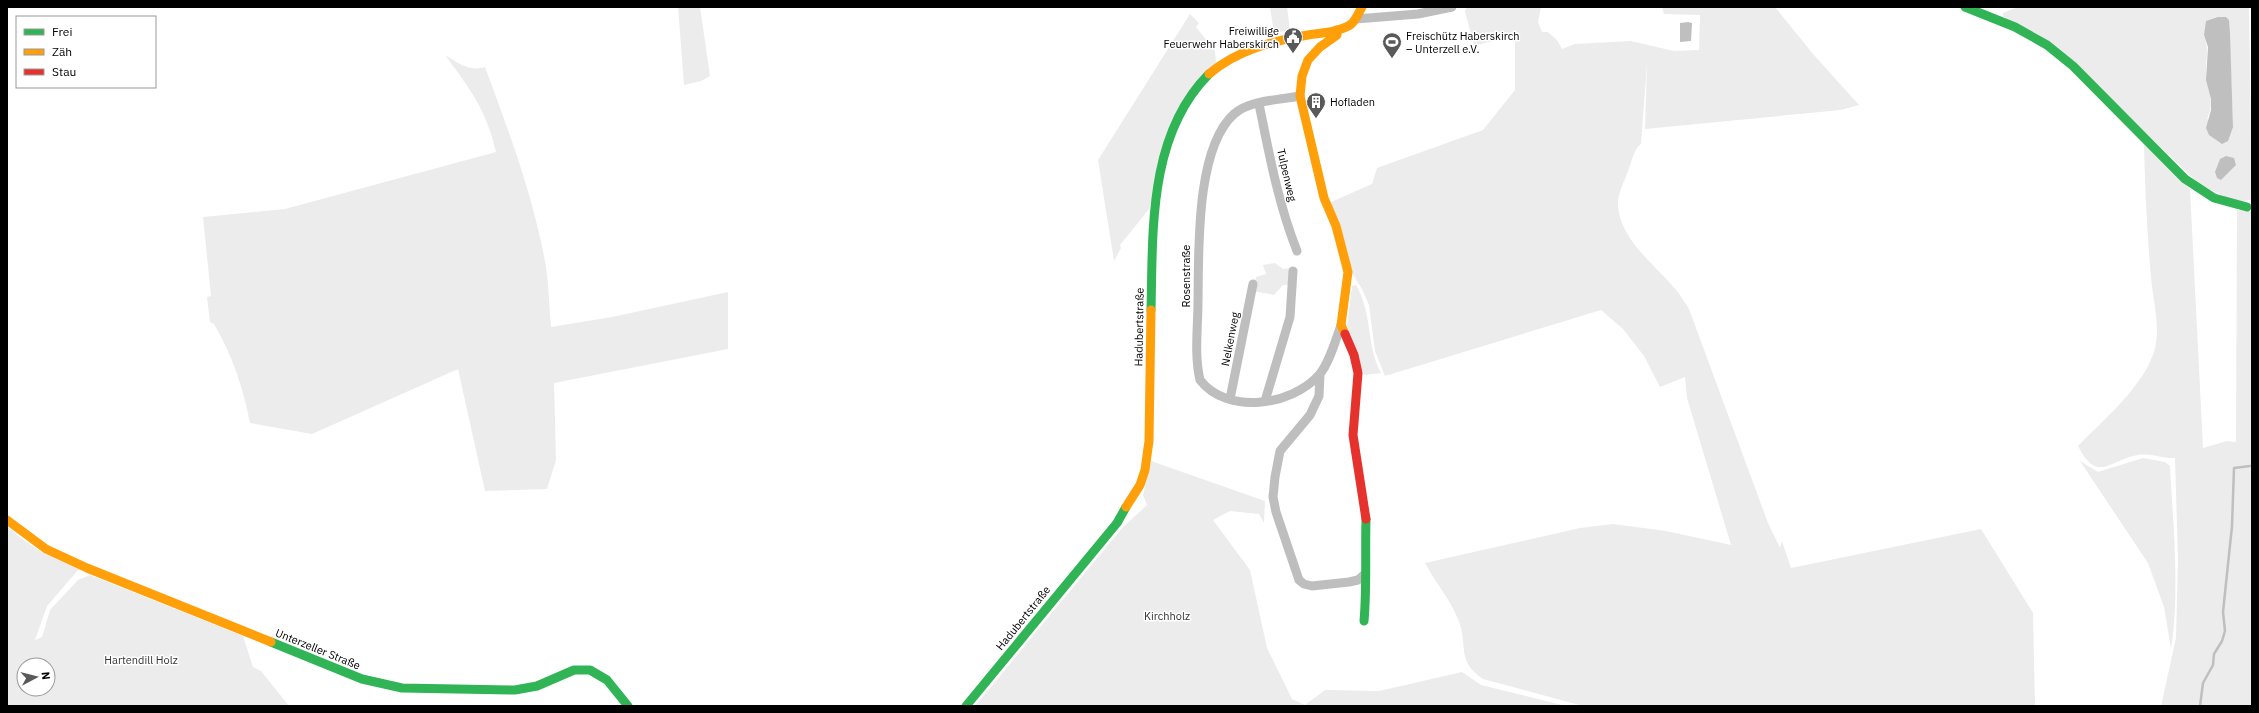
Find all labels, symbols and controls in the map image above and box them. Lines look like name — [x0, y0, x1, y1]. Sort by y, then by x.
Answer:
legend — [16, 16, 156, 88]
text: Frei — [52, 24, 72, 39]
place label: Freiwillige Feuerwehr Haberskirch — [1164, 24, 1279, 51]
public building icon: Freiwillige Feuerwehr Haberskirch — [1282, 26, 1304, 54]
place label: Freischütz Haberskirch – Unterzell e.V. — [1406, 29, 1519, 56]
sports icon: Freischütz Haberskirch – Unterzell e.V. — [1381, 31, 1403, 59]
text: Zäh — [52, 44, 72, 59]
text: Stau — [52, 64, 76, 79]
building icon: Hofladen — [1305, 91, 1327, 119]
place label: Hofladen — [1330, 95, 1375, 109]
street label: Tulpenweg — [1274, 147, 1300, 203]
street label: Rosenstraße — [1179, 245, 1193, 307]
street label: Hadubertstraße — [1131, 288, 1147, 366]
street label: Nelkenweg — [1218, 311, 1242, 367]
street label: Hadubertstraße — [993, 583, 1053, 653]
park label: Kirchholz — [1144, 609, 1190, 623]
street label: Unterzeller Straße — [273, 626, 363, 672]
park label: Hartendill Holz — [104, 653, 178, 667]
north arrow — [16, 657, 56, 697]
text: N — [38, 671, 53, 681]

